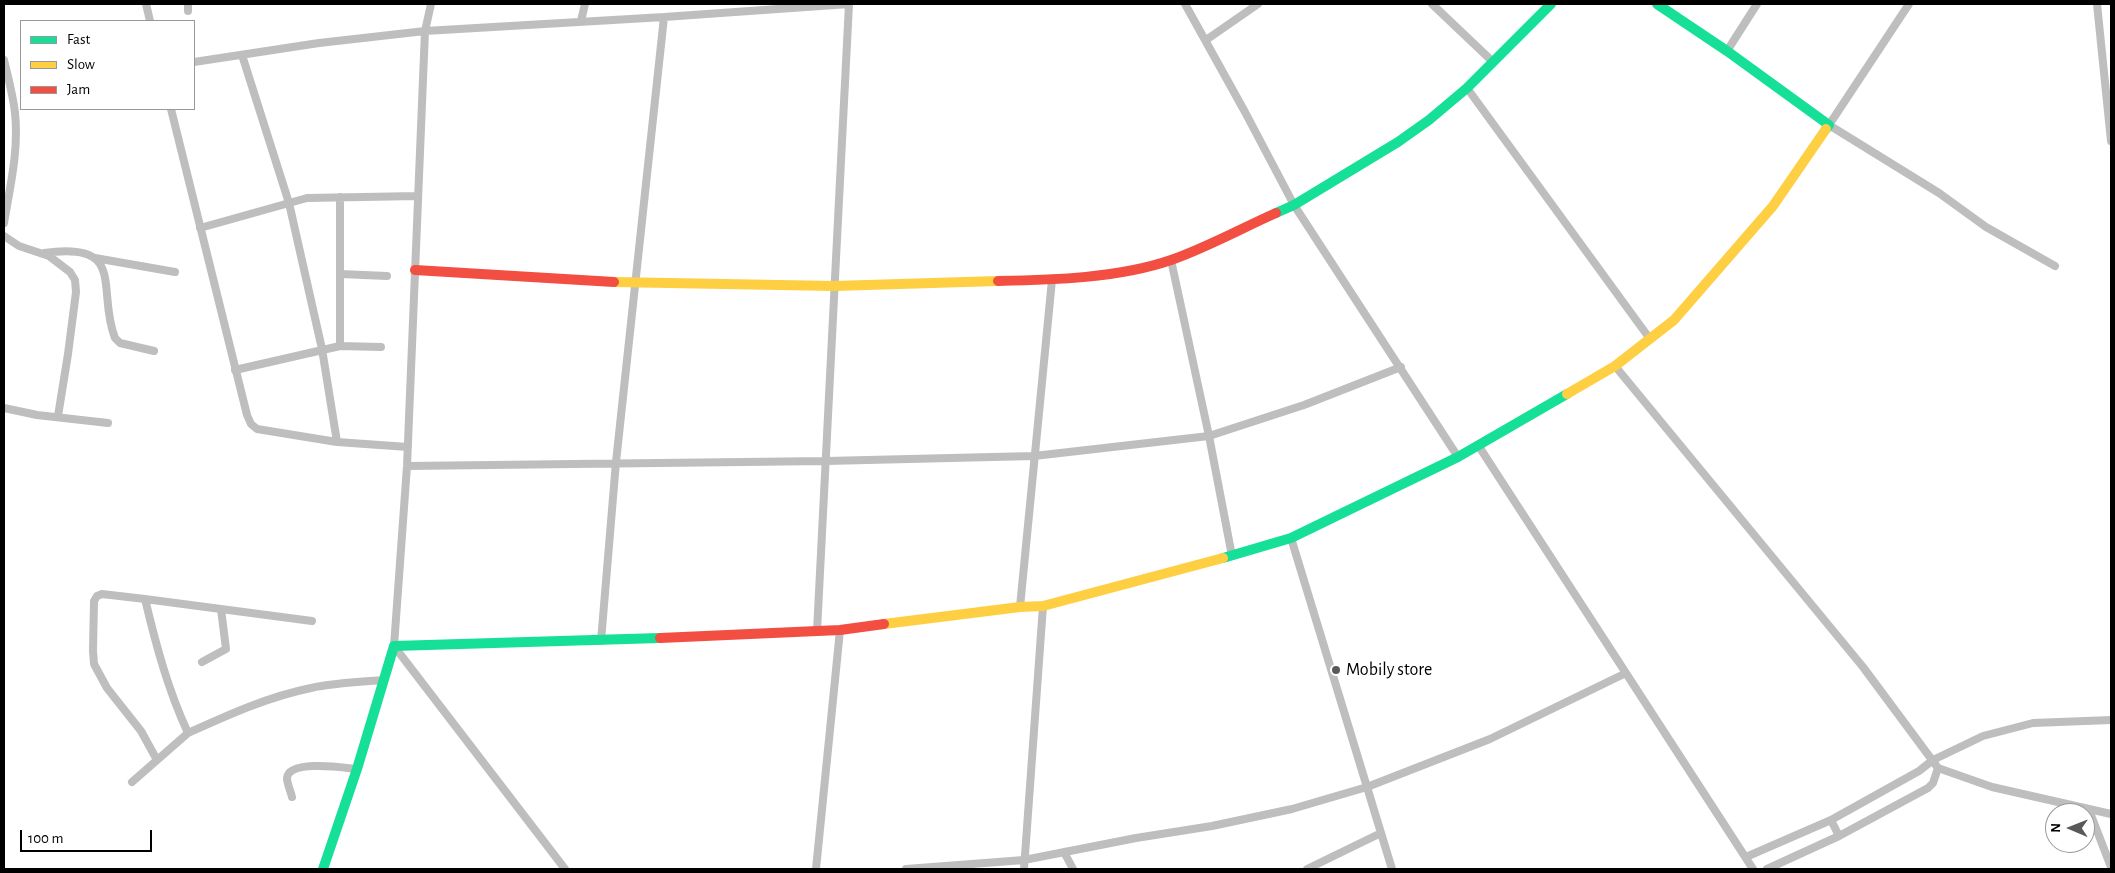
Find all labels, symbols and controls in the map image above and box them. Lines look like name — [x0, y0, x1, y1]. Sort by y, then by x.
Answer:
legend — [20, 20, 195, 110]
text: Fast — [67, 32, 90, 47]
text: Slow — [67, 57, 95, 72]
text: Jam — [67, 82, 90, 97]
place label: Mobily store — [1346, 659, 1432, 681]
marker: Mobily store — [1330, 664, 1342, 676]
north arrow — [2045, 803, 2095, 853]
scale bar — [22, 820, 155, 852]
text: N — [2049, 823, 2063, 833]
text: 100 m — [28, 831, 63, 846]

